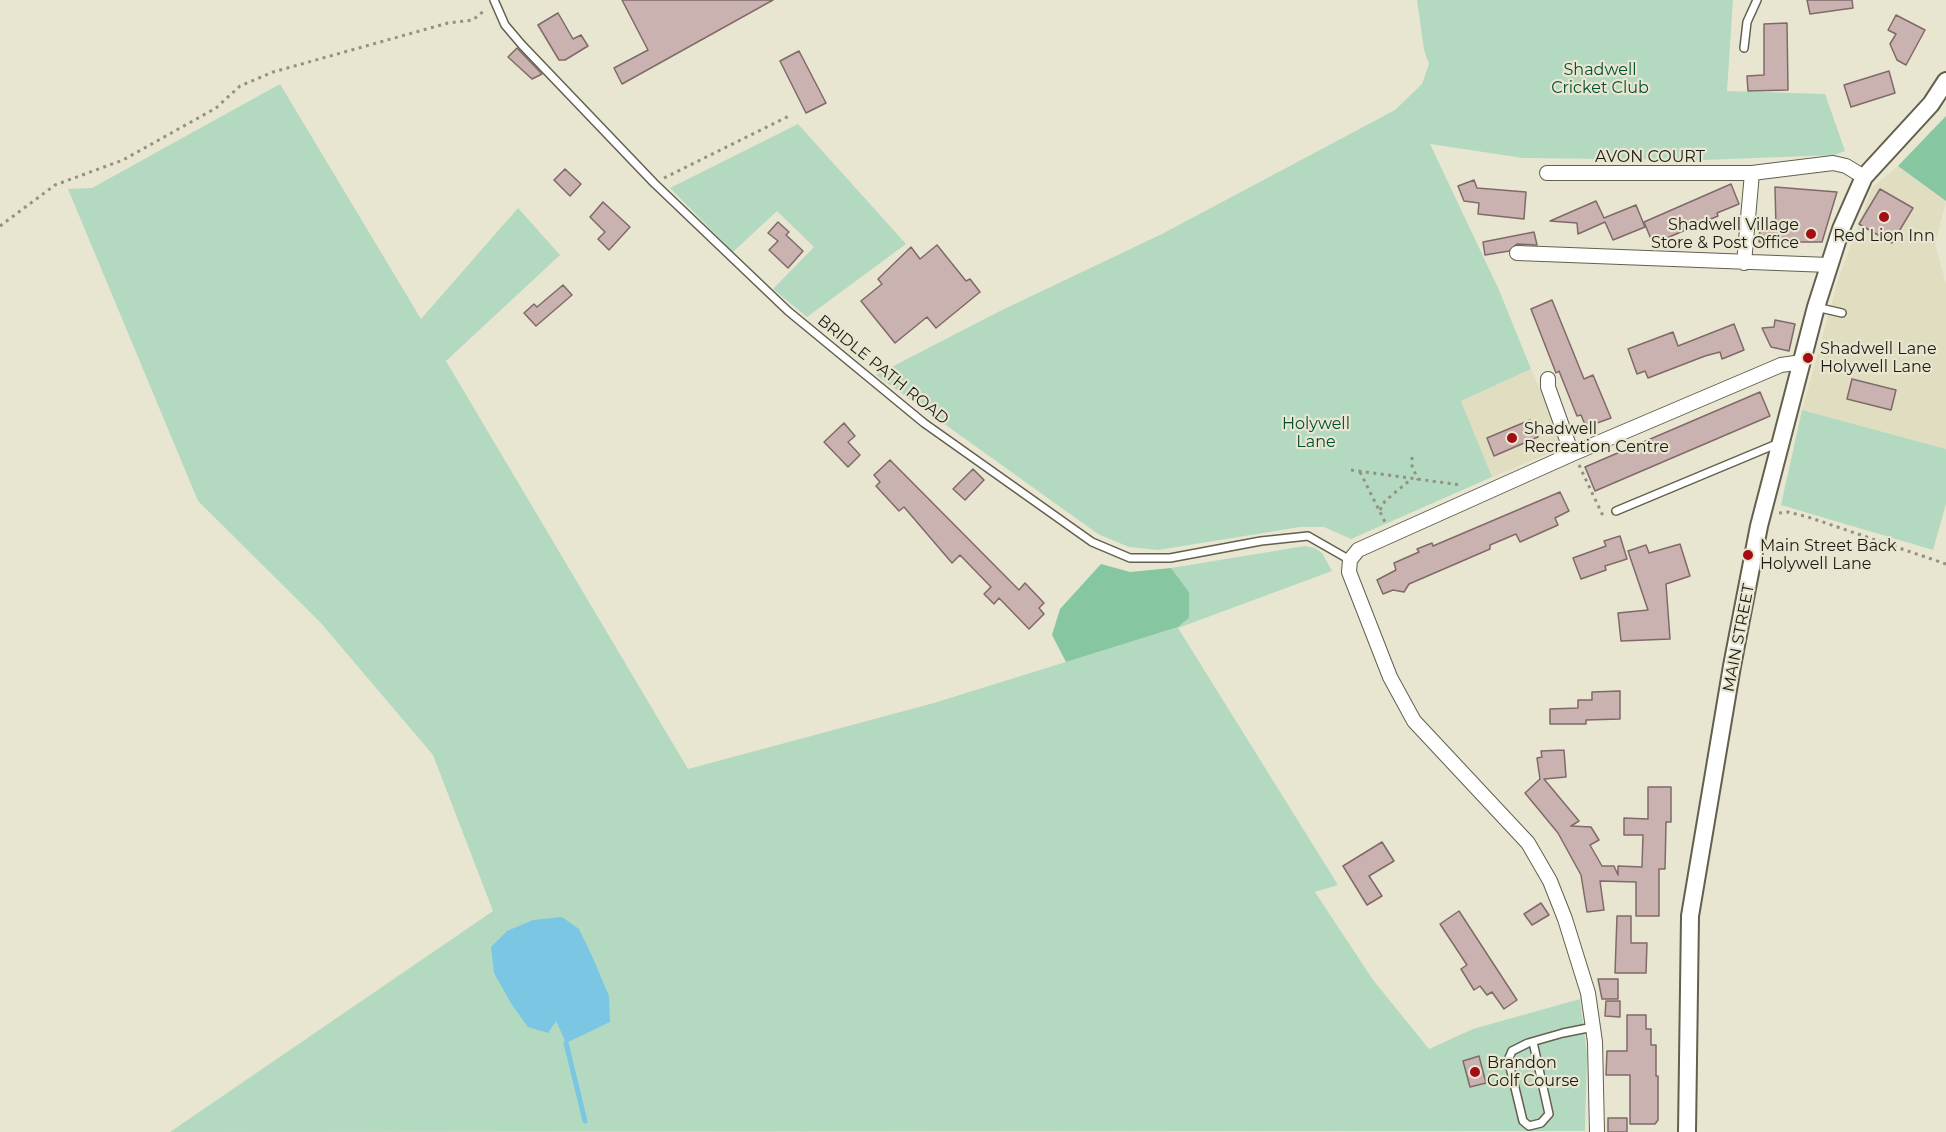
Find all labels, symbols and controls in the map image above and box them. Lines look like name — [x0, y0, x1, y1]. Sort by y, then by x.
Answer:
park label: Shadwell Cricket Club — [1551, 60, 1649, 98]
street label: AVON COURT — [1595, 147, 1705, 167]
marker: Red Lion Inn — [1877, 210, 1891, 224]
place label: Shadwell Village Store & Post Office — [1651, 215, 1799, 253]
place label: Red Lion Inn — [1833, 226, 1935, 246]
marker: Shadwell Village Store & Post Office — [1804, 227, 1818, 241]
street label: BRIDLE PATH ROAD — [813, 311, 953, 429]
place label: Shadwell Lane Holywell Lane — [1820, 339, 1937, 377]
marker: Shadwell Lane Holywell Lane — [1801, 351, 1815, 365]
park label: Holywell Lane — [1282, 414, 1350, 452]
place label: Shadwell Recreation Centre — [1524, 419, 1669, 457]
marker: Shadwell Recreation Centre — [1505, 431, 1519, 445]
place label: Main Street Back Holywell Lane — [1760, 536, 1897, 574]
marker: Main Street Back Holywell Lane — [1741, 548, 1755, 562]
street label: MAIN STREET — [1719, 582, 1759, 694]
place label: Brandon Golf Course — [1487, 1053, 1579, 1091]
marker: Brandon Golf Course — [1468, 1065, 1482, 1079]

